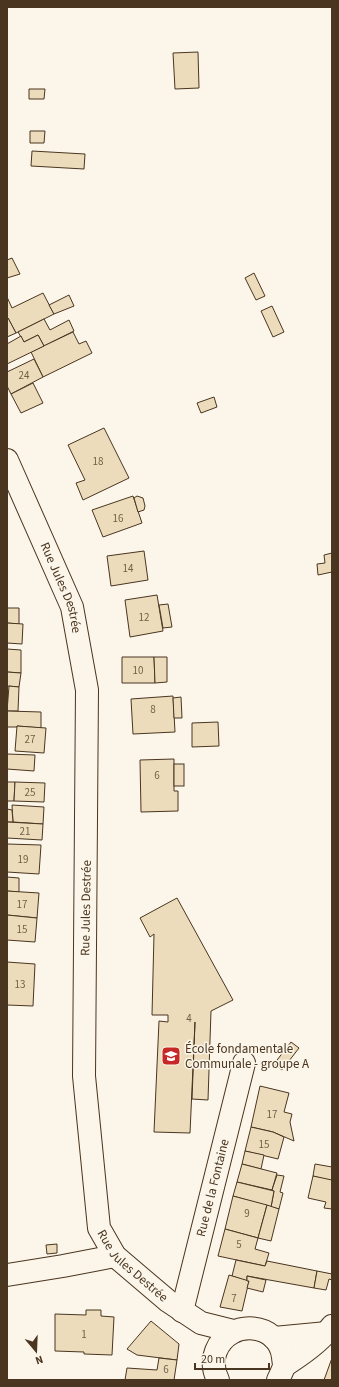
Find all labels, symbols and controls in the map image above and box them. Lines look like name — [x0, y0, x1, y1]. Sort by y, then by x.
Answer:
house number: 24 — [19, 368, 30, 383]
house number: 18 — [93, 454, 104, 469]
house number: 16 — [113, 511, 124, 526]
street label: Rue Jules Destrée — [36, 540, 86, 634]
house number: 14 — [123, 561, 134, 576]
house number: 12 — [139, 610, 149, 625]
house number: 10 — [133, 663, 143, 678]
house number: 8 — [150, 702, 156, 717]
house number: 27 — [25, 732, 35, 747]
house number: 6 — [154, 768, 160, 783]
house number: 25 — [25, 785, 35, 800]
house number: 21 — [20, 824, 30, 839]
house number: 19 — [18, 852, 28, 867]
street label: Rue Jules Destrée — [76, 860, 96, 956]
house number: 17 — [17, 897, 27, 912]
house number: 15 — [17, 922, 27, 937]
house number: 13 — [15, 977, 25, 992]
house number: 4 — [186, 1011, 192, 1026]
place label: École fondamentale Communale - groupe A — [185, 1040, 310, 1073]
school or university icon: École fondamentale Communale - groupe A — [160, 1045, 182, 1067]
house number: 17 — [267, 1107, 277, 1122]
street label: Rue de la Fontaine — [192, 1137, 234, 1239]
house number: 15 — [259, 1137, 269, 1152]
house number: 9 — [244, 1206, 250, 1221]
street label: Rue Jules Destrée — [93, 1226, 172, 1306]
house number: 5 — [236, 1237, 242, 1252]
house number: 7 — [231, 1291, 237, 1306]
house number: 1 — [81, 1327, 87, 1342]
north arrow — [16, 1331, 56, 1371]
scale bar — [195, 1345, 269, 1371]
text: 20 m — [201, 1351, 225, 1368]
text: N — [33, 1352, 45, 1368]
house number: 6 — [163, 1362, 169, 1377]

